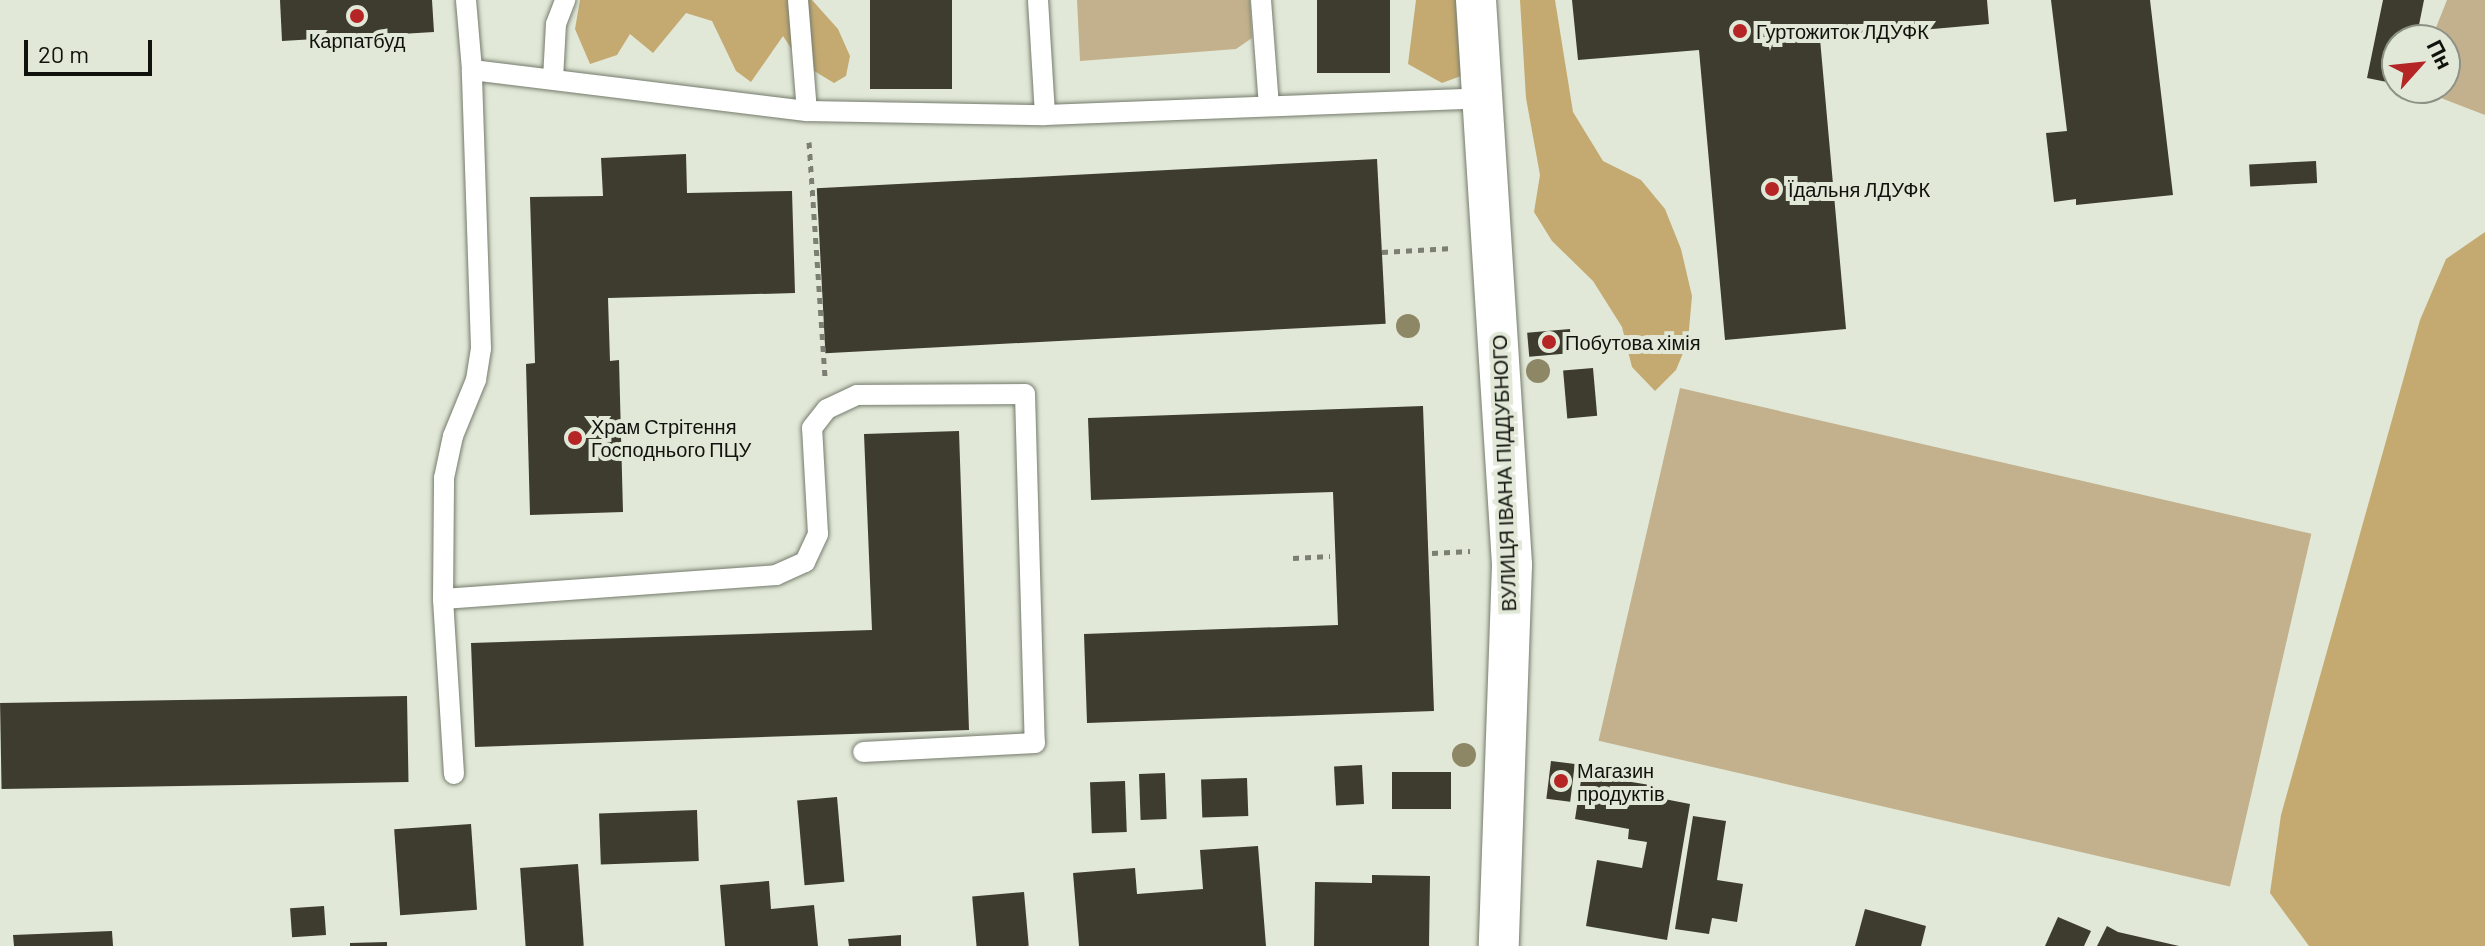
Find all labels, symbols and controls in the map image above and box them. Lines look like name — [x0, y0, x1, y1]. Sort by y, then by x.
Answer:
marker: Карпатбуд — [348, 7, 366, 25]
place label: Гуртожиток ЛДУФК — [1756, 19, 1929, 43]
marker: Гуртожиток ЛДУФК — [1731, 22, 1749, 40]
scale bar — [28, 24, 156, 74]
north arrow — [2381, 24, 2461, 104]
place label: Карпатбуд — [309, 28, 405, 52]
text: Пн — [2422, 35, 2459, 73]
text: 20 m — [38, 39, 89, 68]
place label: Їдальня ЛДУФК — [1788, 177, 1930, 201]
marker: Їдальня ЛДУФК — [1763, 180, 1781, 198]
place label: Побутова хімія — [1565, 330, 1701, 354]
marker: Побутова хімія — [1540, 333, 1558, 351]
street label: ВУЛИЦЯ ІВАНА ПІДДУБНОГО — [1487, 334, 1521, 612]
place label: Храм Стрітення Господнього ПЦУ — [591, 414, 751, 461]
marker: Храм Стрітення Господнього ПЦУ — [566, 429, 584, 447]
place label: Магазин продуктів — [1577, 758, 1665, 805]
marker: Магазин продуктів — [1552, 772, 1570, 790]

